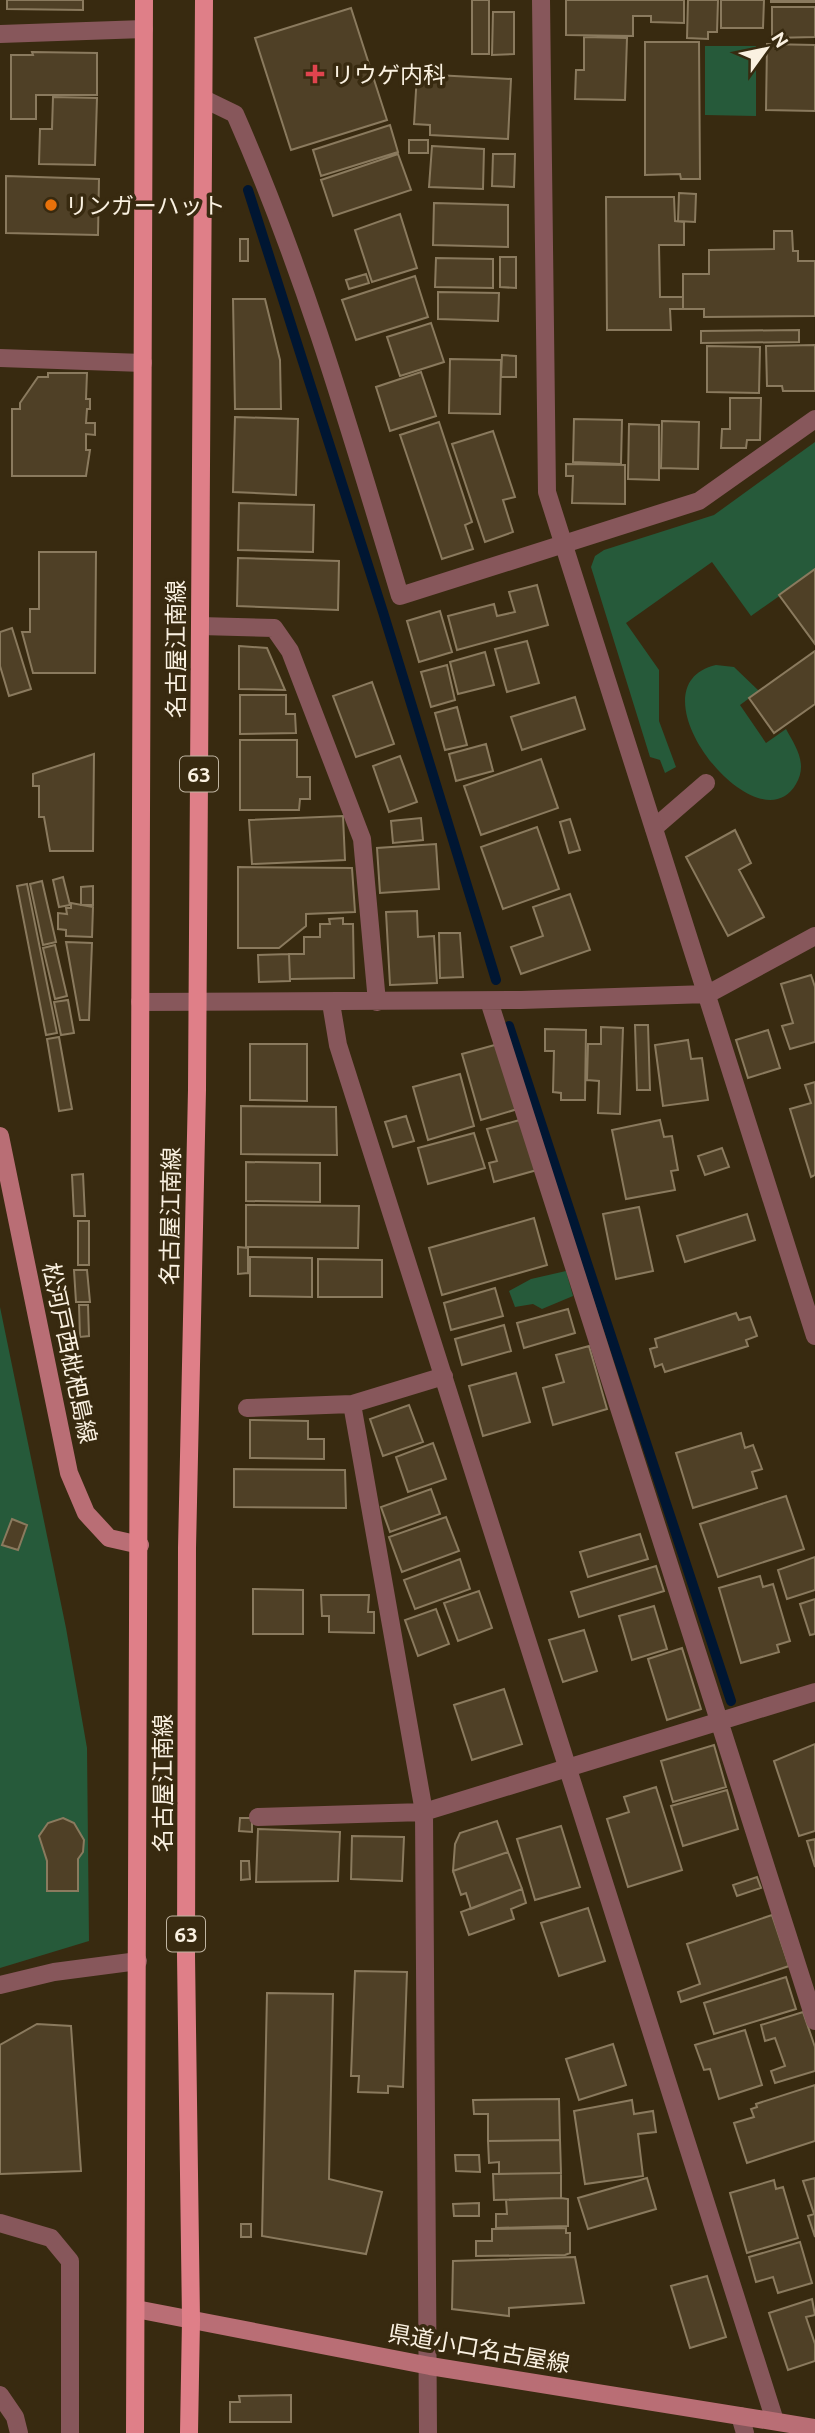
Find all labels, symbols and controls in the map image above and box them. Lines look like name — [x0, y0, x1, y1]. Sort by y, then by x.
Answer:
north arrow — [731, 14, 801, 84]
text: N — [767, 28, 793, 52]
place label: リウゲ内科 — [331, 62, 446, 87]
marker: リウゲ内科 — [305, 64, 325, 84]
place label: リンガーハット — [65, 193, 226, 218]
marker: リンガーハット — [43, 197, 59, 213]
street label: 名古屋江南線 — [163, 580, 188, 718]
road number: 63 — [180, 756, 218, 792]
street label: 名古屋江南線 — [156, 1147, 184, 1285]
street label: 松河戸西枇杷島線 — [39, 1260, 101, 1446]
street label: 名古屋江南線 — [150, 1714, 175, 1852]
road number: 63 — [167, 1916, 205, 1952]
street label: 県道小口名古屋線 — [386, 2320, 572, 2376]

